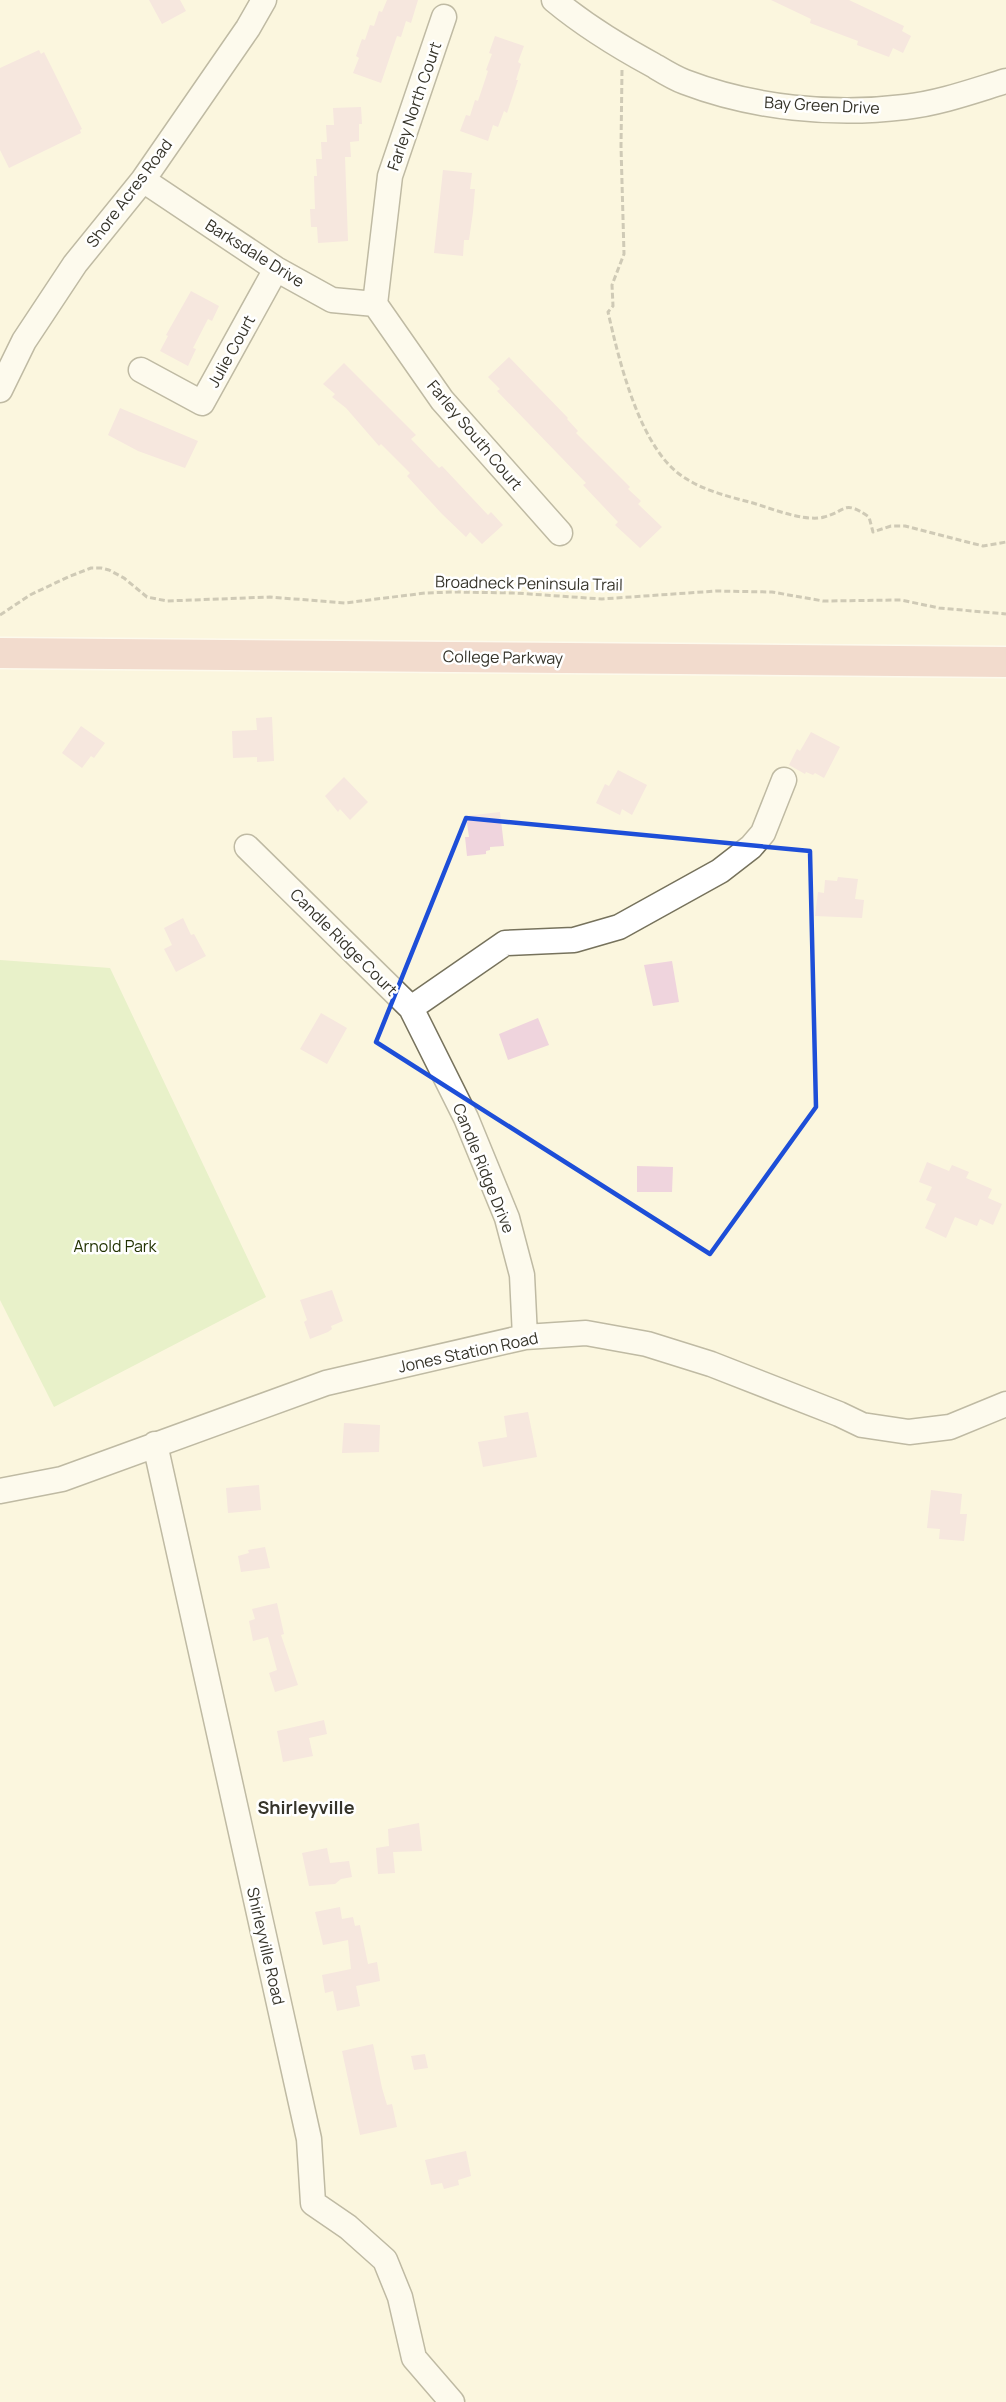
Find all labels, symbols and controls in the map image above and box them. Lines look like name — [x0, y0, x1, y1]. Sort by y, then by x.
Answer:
street label: Farley North Court — [382, 39, 446, 173]
street label: Bay Green Drive — [764, 91, 880, 119]
street label: Shore Acres Road — [81, 134, 177, 252]
street label: Barksdale Drive — [201, 214, 309, 292]
street label: Julie Court — [202, 311, 260, 391]
street label: Farley South Court — [422, 375, 528, 495]
street label: Broadneck Peninsula Trail — [435, 570, 623, 596]
street label: College Parkway — [443, 645, 564, 669]
street label: Candle Ridge Court — [285, 883, 403, 1001]
street label: Candle Ridge Drive — [448, 1100, 520, 1236]
park label: Arnold Park — [73, 1235, 158, 1257]
street label: Jones Station Road — [396, 1326, 540, 1378]
district label: Shirleyville — [257, 1795, 355, 1819]
street label: Shirleyville Road — [242, 1885, 290, 2007]

